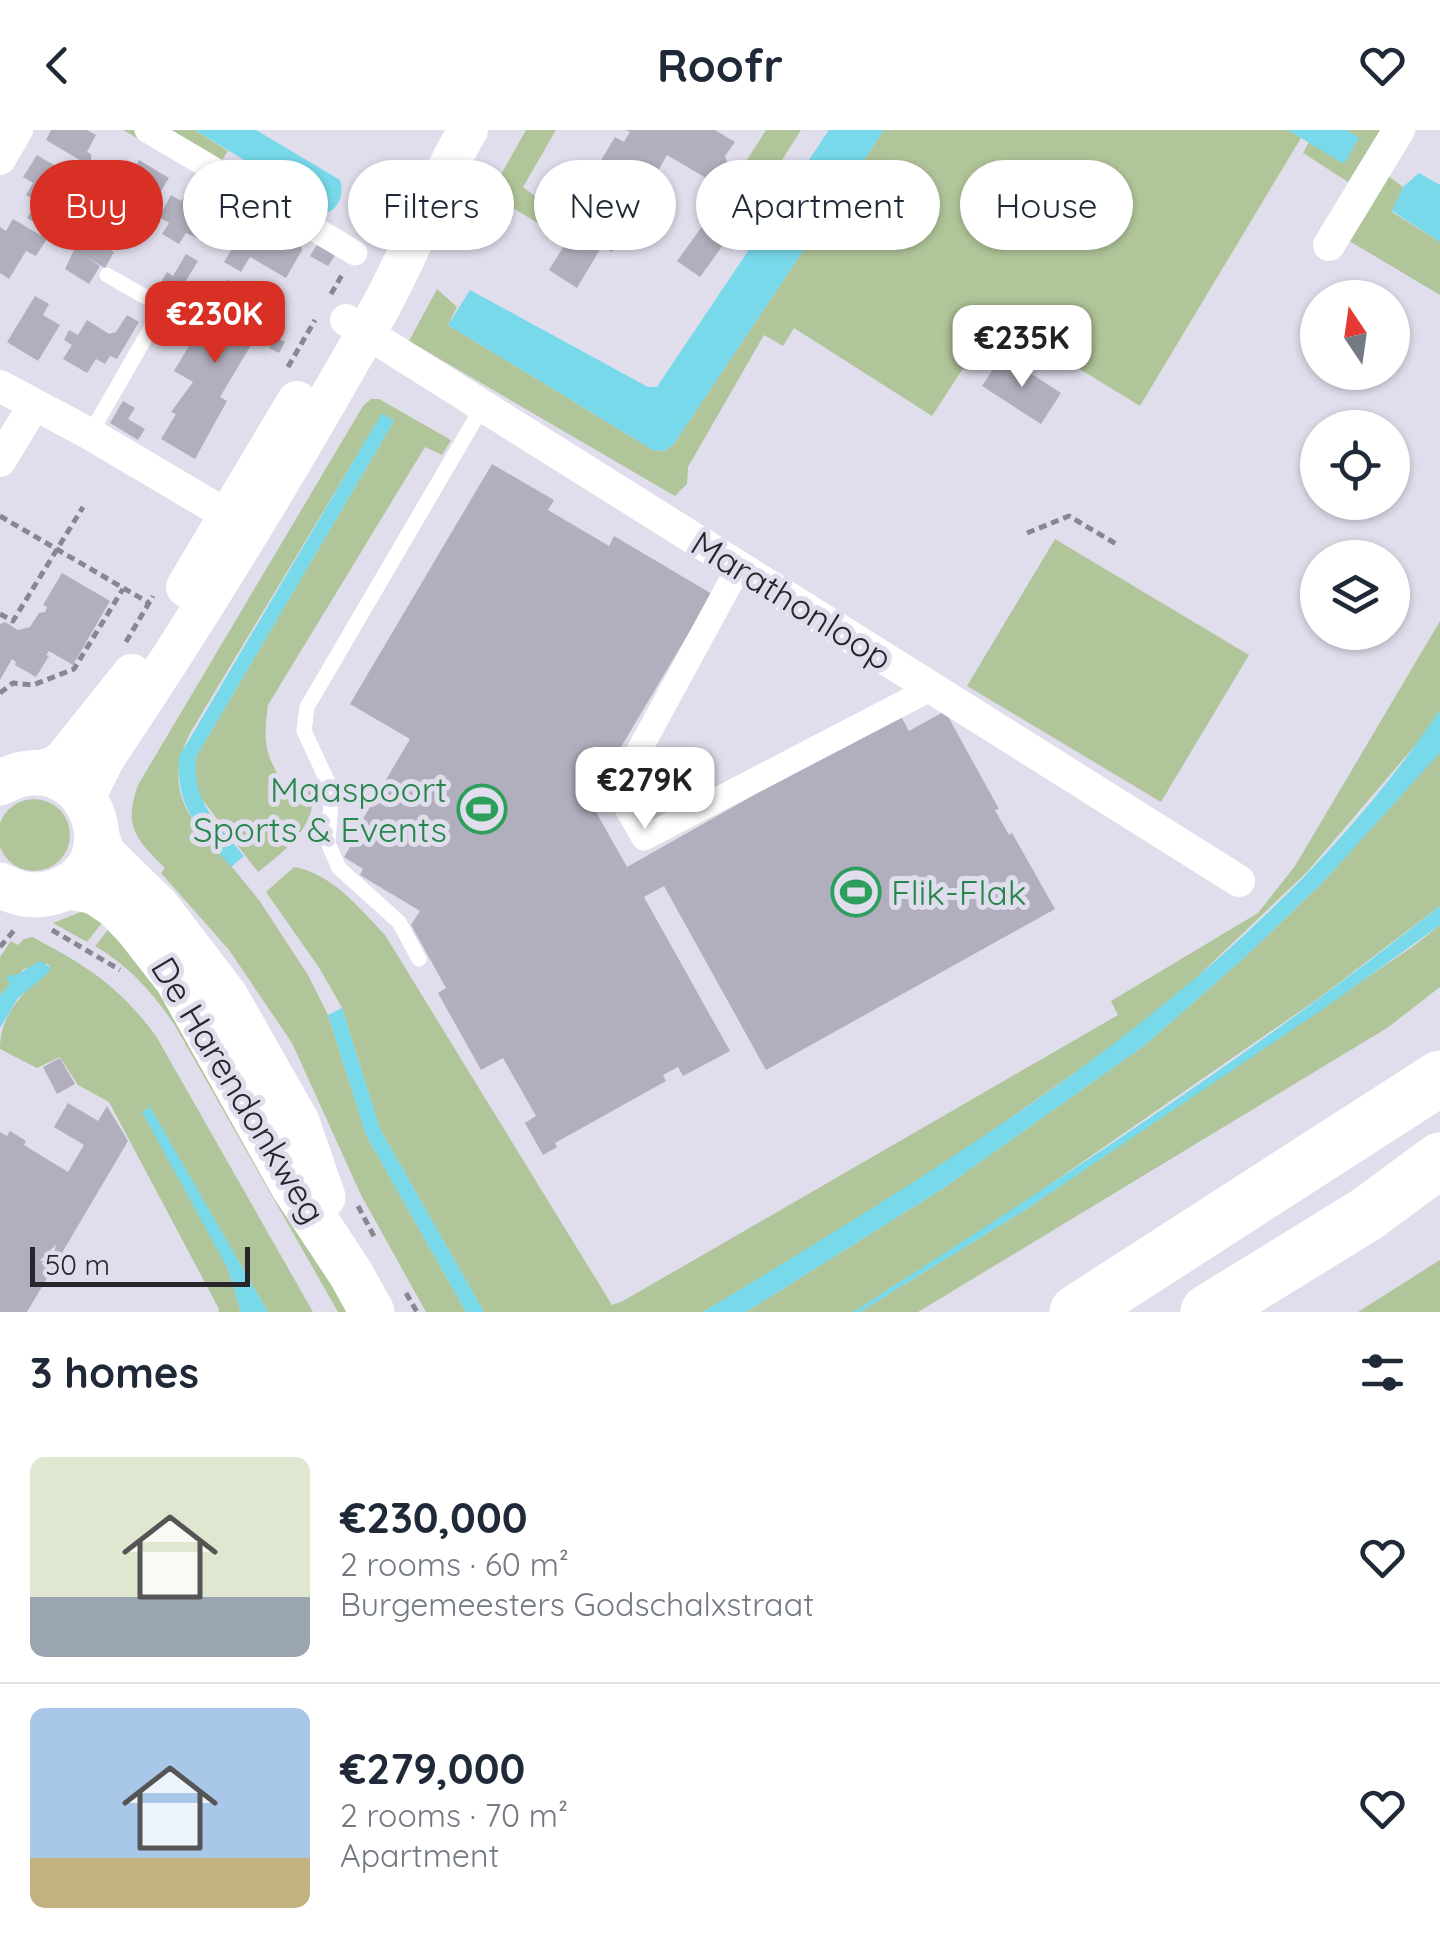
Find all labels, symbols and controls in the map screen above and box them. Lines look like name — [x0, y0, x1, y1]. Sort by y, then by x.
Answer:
text: Roofr — [657, 37, 783, 93]
icon: back — [30, 38, 85, 93]
icon: heart — [1355, 38, 1410, 93]
chip: Buy — [30, 160, 163, 250]
chip: Rent — [183, 160, 328, 250]
chip: Filters — [348, 160, 514, 250]
chip: New — [534, 160, 676, 250]
chip: Apartment — [696, 160, 940, 250]
chip: House — [960, 160, 1133, 250]
north arrow — [1300, 280, 1410, 390]
map controls — [1300, 280, 1410, 650]
pin: €230K — [145, 281, 285, 366]
text: €230K — [167, 293, 263, 333]
pin: €235K — [952, 305, 1092, 390]
text: €235K — [975, 317, 1069, 357]
button: locate — [1300, 410, 1410, 520]
street label: Marathonloop — [683, 521, 901, 679]
button: layers — [1300, 540, 1410, 650]
pin: €279K — [575, 747, 715, 832]
text: €279K — [598, 759, 692, 799]
place label: Maaspoort Sports & Events — [193, 767, 447, 851]
sports icon: Maaspoort Sports & Events — [456, 783, 508, 835]
sports icon: Flik-Flak — [830, 866, 882, 918]
place label: Flik-Flak — [891, 870, 1027, 914]
street label: De Harendonkweg — [142, 949, 336, 1231]
scale bar — [30, 1242, 250, 1286]
text: 50 m — [45, 1247, 110, 1282]
icon: filters — [1355, 1345, 1410, 1400]
text: 3 homes — [30, 1346, 199, 1399]
text: €230,000 — [340, 1491, 528, 1544]
icon: home — [110, 1497, 230, 1617]
icon: heart — [1355, 1530, 1410, 1585]
text: 2 rooms · 60 m² — [340, 1544, 569, 1584]
text: Burgemeesters Godschalxstraat — [340, 1584, 814, 1624]
text: €279,000 — [340, 1742, 525, 1795]
icon: home — [110, 1748, 230, 1868]
icon: heart — [1355, 1781, 1410, 1836]
text: 2 rooms · 70 m² — [340, 1795, 568, 1835]
text: Apartment — [340, 1835, 499, 1875]

